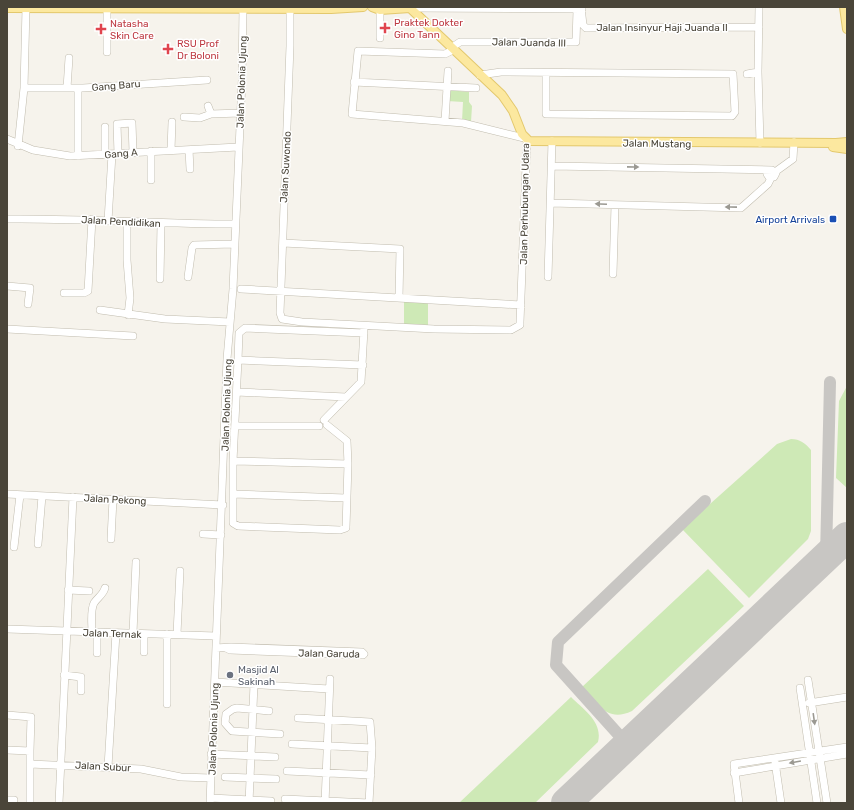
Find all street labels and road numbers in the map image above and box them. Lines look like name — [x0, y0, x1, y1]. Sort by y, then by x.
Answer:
street label: Jalan Insinyur Haji Juanda II — [596, 22, 728, 34]
street label: Jalan Polonia Ujung — [234, 36, 250, 129]
street label: Jalan Juanda III — [492, 36, 566, 50]
street label: Gang Baru — [91, 78, 141, 94]
street label: Jalan Suwondo — [278, 131, 294, 203]
street label: Jalan Mustang — [622, 137, 692, 151]
street label: Jalan Perhubungan Udara — [518, 143, 532, 265]
street label: Gang A — [104, 147, 138, 161]
street label: Jalan Pendidikan — [81, 214, 161, 230]
street label: Jalan Polonia Ujung — [219, 359, 235, 452]
street label: Jalan Pekong — [83, 492, 147, 508]
street label: Jalan Ternak — [82, 627, 142, 641]
street label: Jalan Garuda — [298, 647, 360, 661]
street label: Jalan Polonia Ujung — [206, 683, 222, 776]
street label: Jalan Subur — [75, 760, 132, 774]

